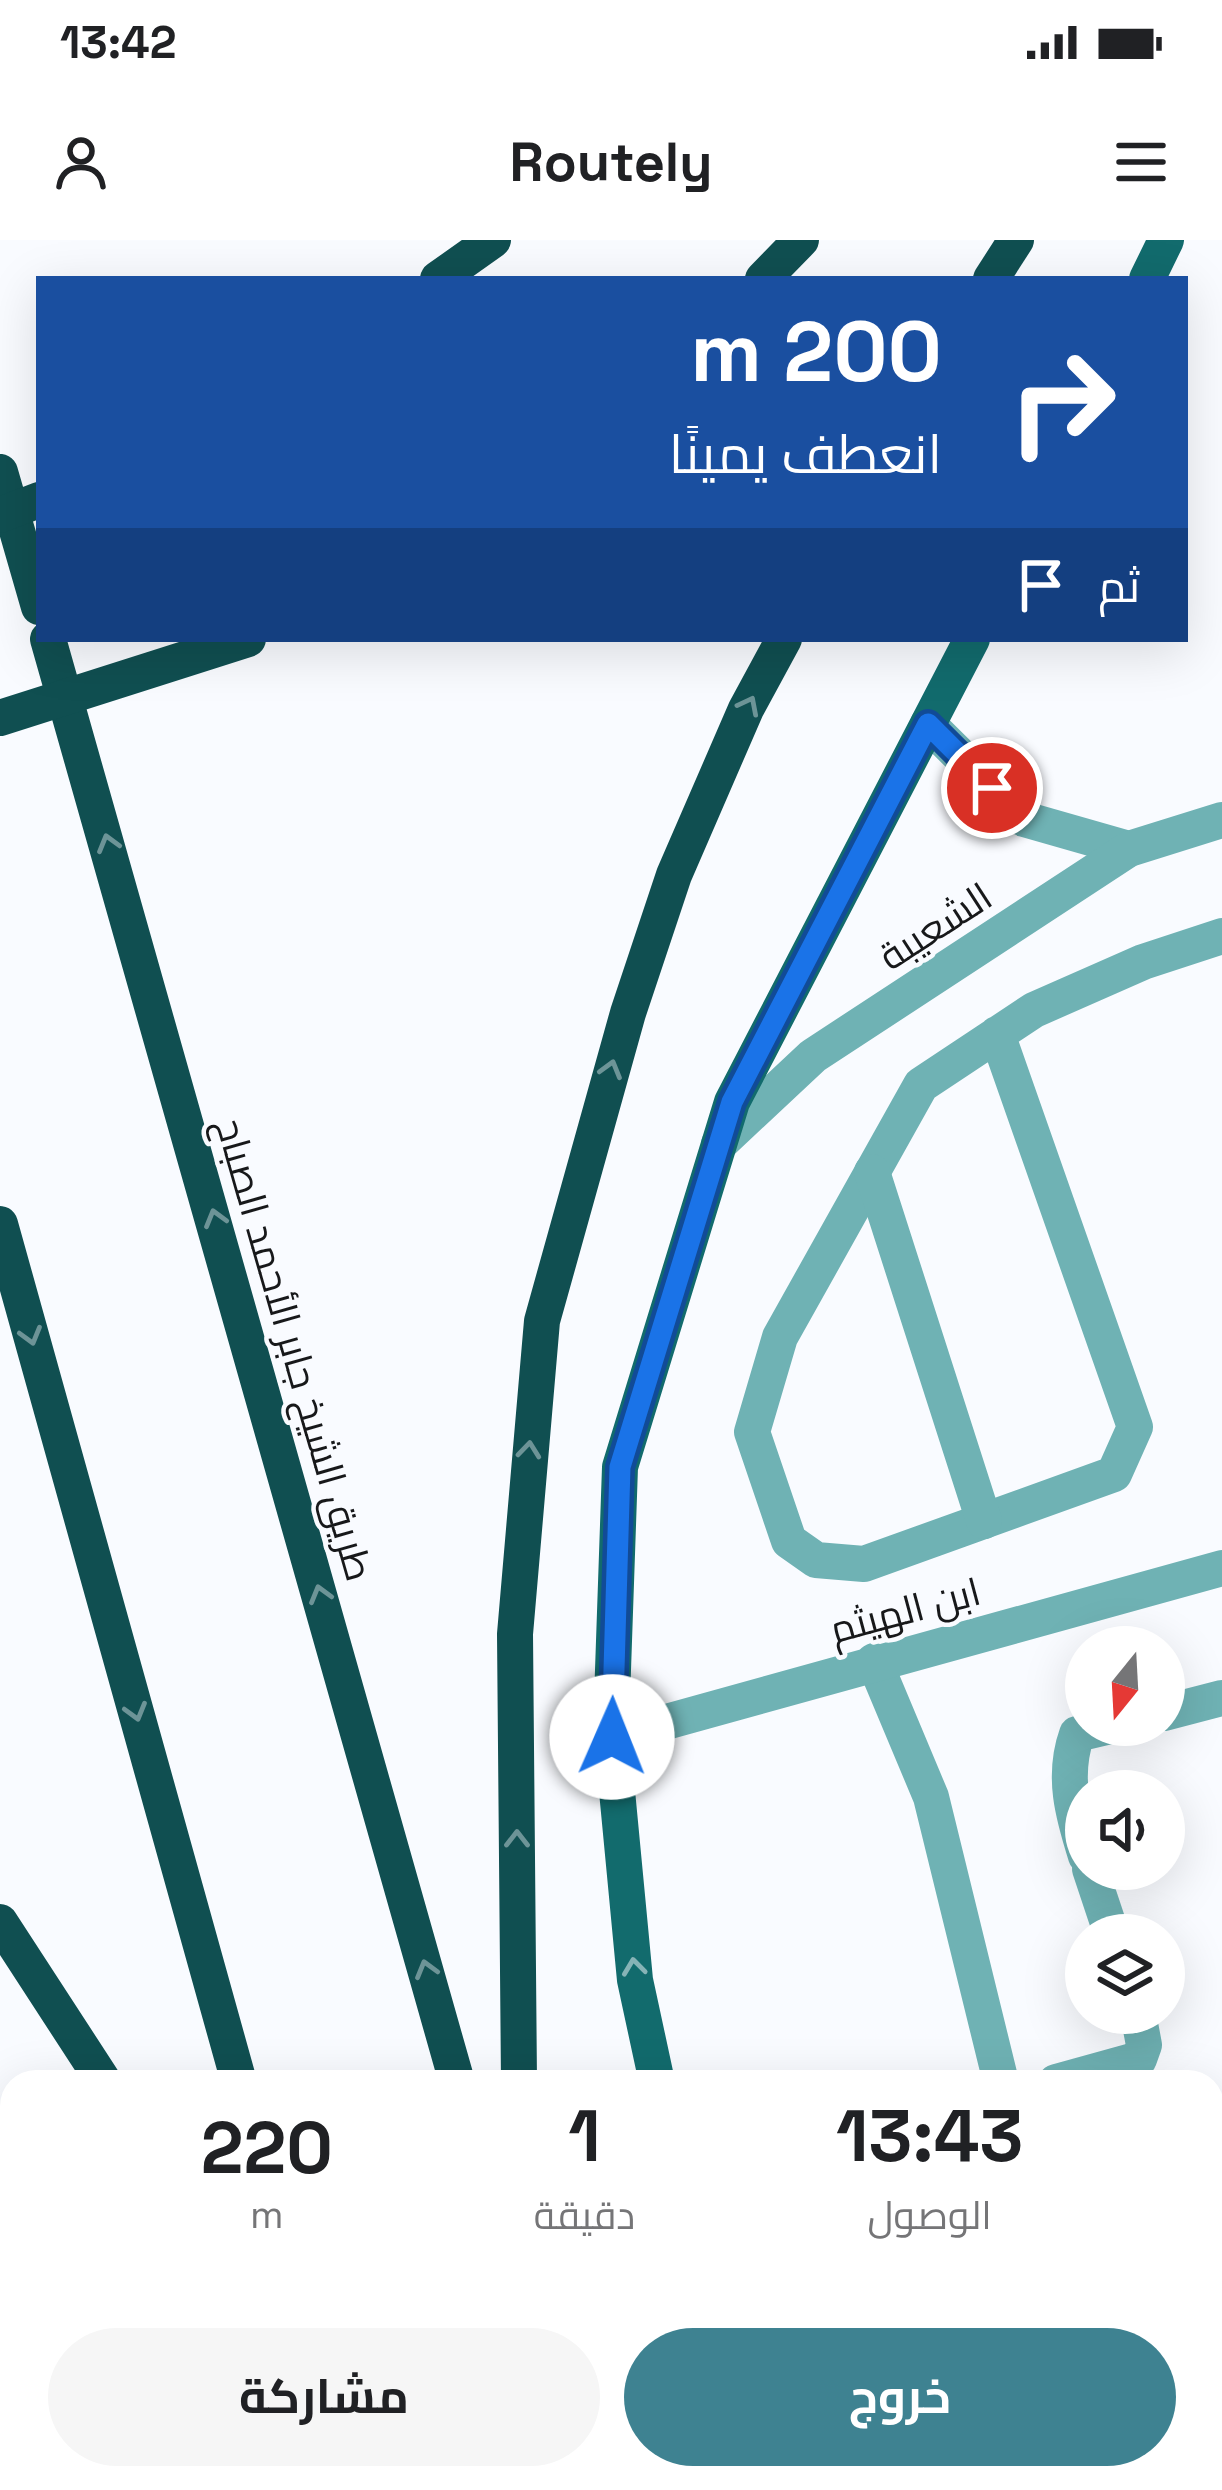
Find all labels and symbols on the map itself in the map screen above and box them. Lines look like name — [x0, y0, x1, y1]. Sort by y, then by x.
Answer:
one-way arrow — [734, 696, 757, 718]
pin — [941, 737, 1043, 839]
one-way arrow — [97, 834, 122, 855]
street label: الشعيبة — [869, 872, 1001, 981]
one-way arrow — [597, 1060, 622, 1081]
street label: طريق الشيخ جابر الأحمد الصباح — [203, 1112, 384, 1587]
one-way arrow — [204, 1209, 229, 1230]
one-way arrow — [17, 1325, 42, 1346]
one-way arrow — [516, 1440, 541, 1459]
street label: ابن الهيثم — [825, 1567, 986, 1656]
one-way arrow — [310, 1584, 335, 1605]
north arrow — [1065, 1626, 1185, 1746]
position arrow — [549, 1674, 675, 1800]
one-way arrow — [122, 1701, 147, 1722]
one-way arrow — [504, 1829, 530, 1847]
one-way arrow — [622, 1958, 648, 1977]
one-way arrow — [415, 1960, 440, 1980]

